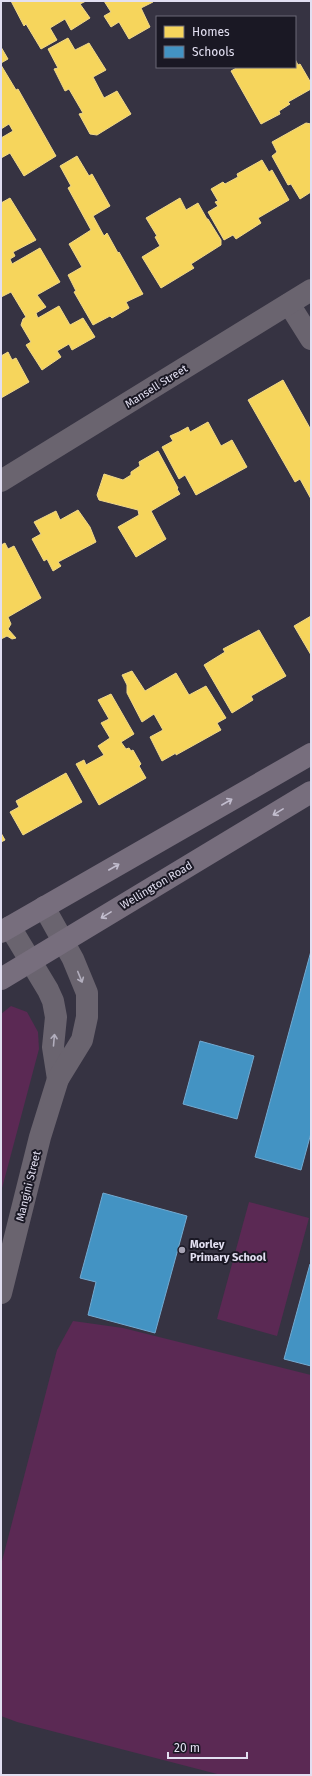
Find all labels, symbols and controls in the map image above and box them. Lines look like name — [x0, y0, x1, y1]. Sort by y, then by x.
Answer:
legend — [156, 16, 296, 68]
text: Homes — [192, 25, 230, 39]
text: Schools — [192, 45, 235, 59]
street label: Mansell Street — [123, 362, 190, 411]
one-way arrow — [221, 798, 233, 806]
one-way arrow — [273, 808, 284, 816]
street label: Wellington Road — [118, 859, 195, 912]
one-way arrow — [108, 862, 120, 870]
one-way arrow — [100, 912, 112, 920]
one-way arrow — [77, 970, 85, 982]
one-way arrow — [50, 1034, 57, 1047]
street label: Mangini Street — [13, 1150, 44, 1223]
place label: Morley Primary School — [190, 1238, 267, 1264]
marker: Morley Primary School — [177, 1245, 187, 1255]
scale bar — [168, 1734, 247, 1760]
text: 20 m — [174, 1741, 200, 1755]

